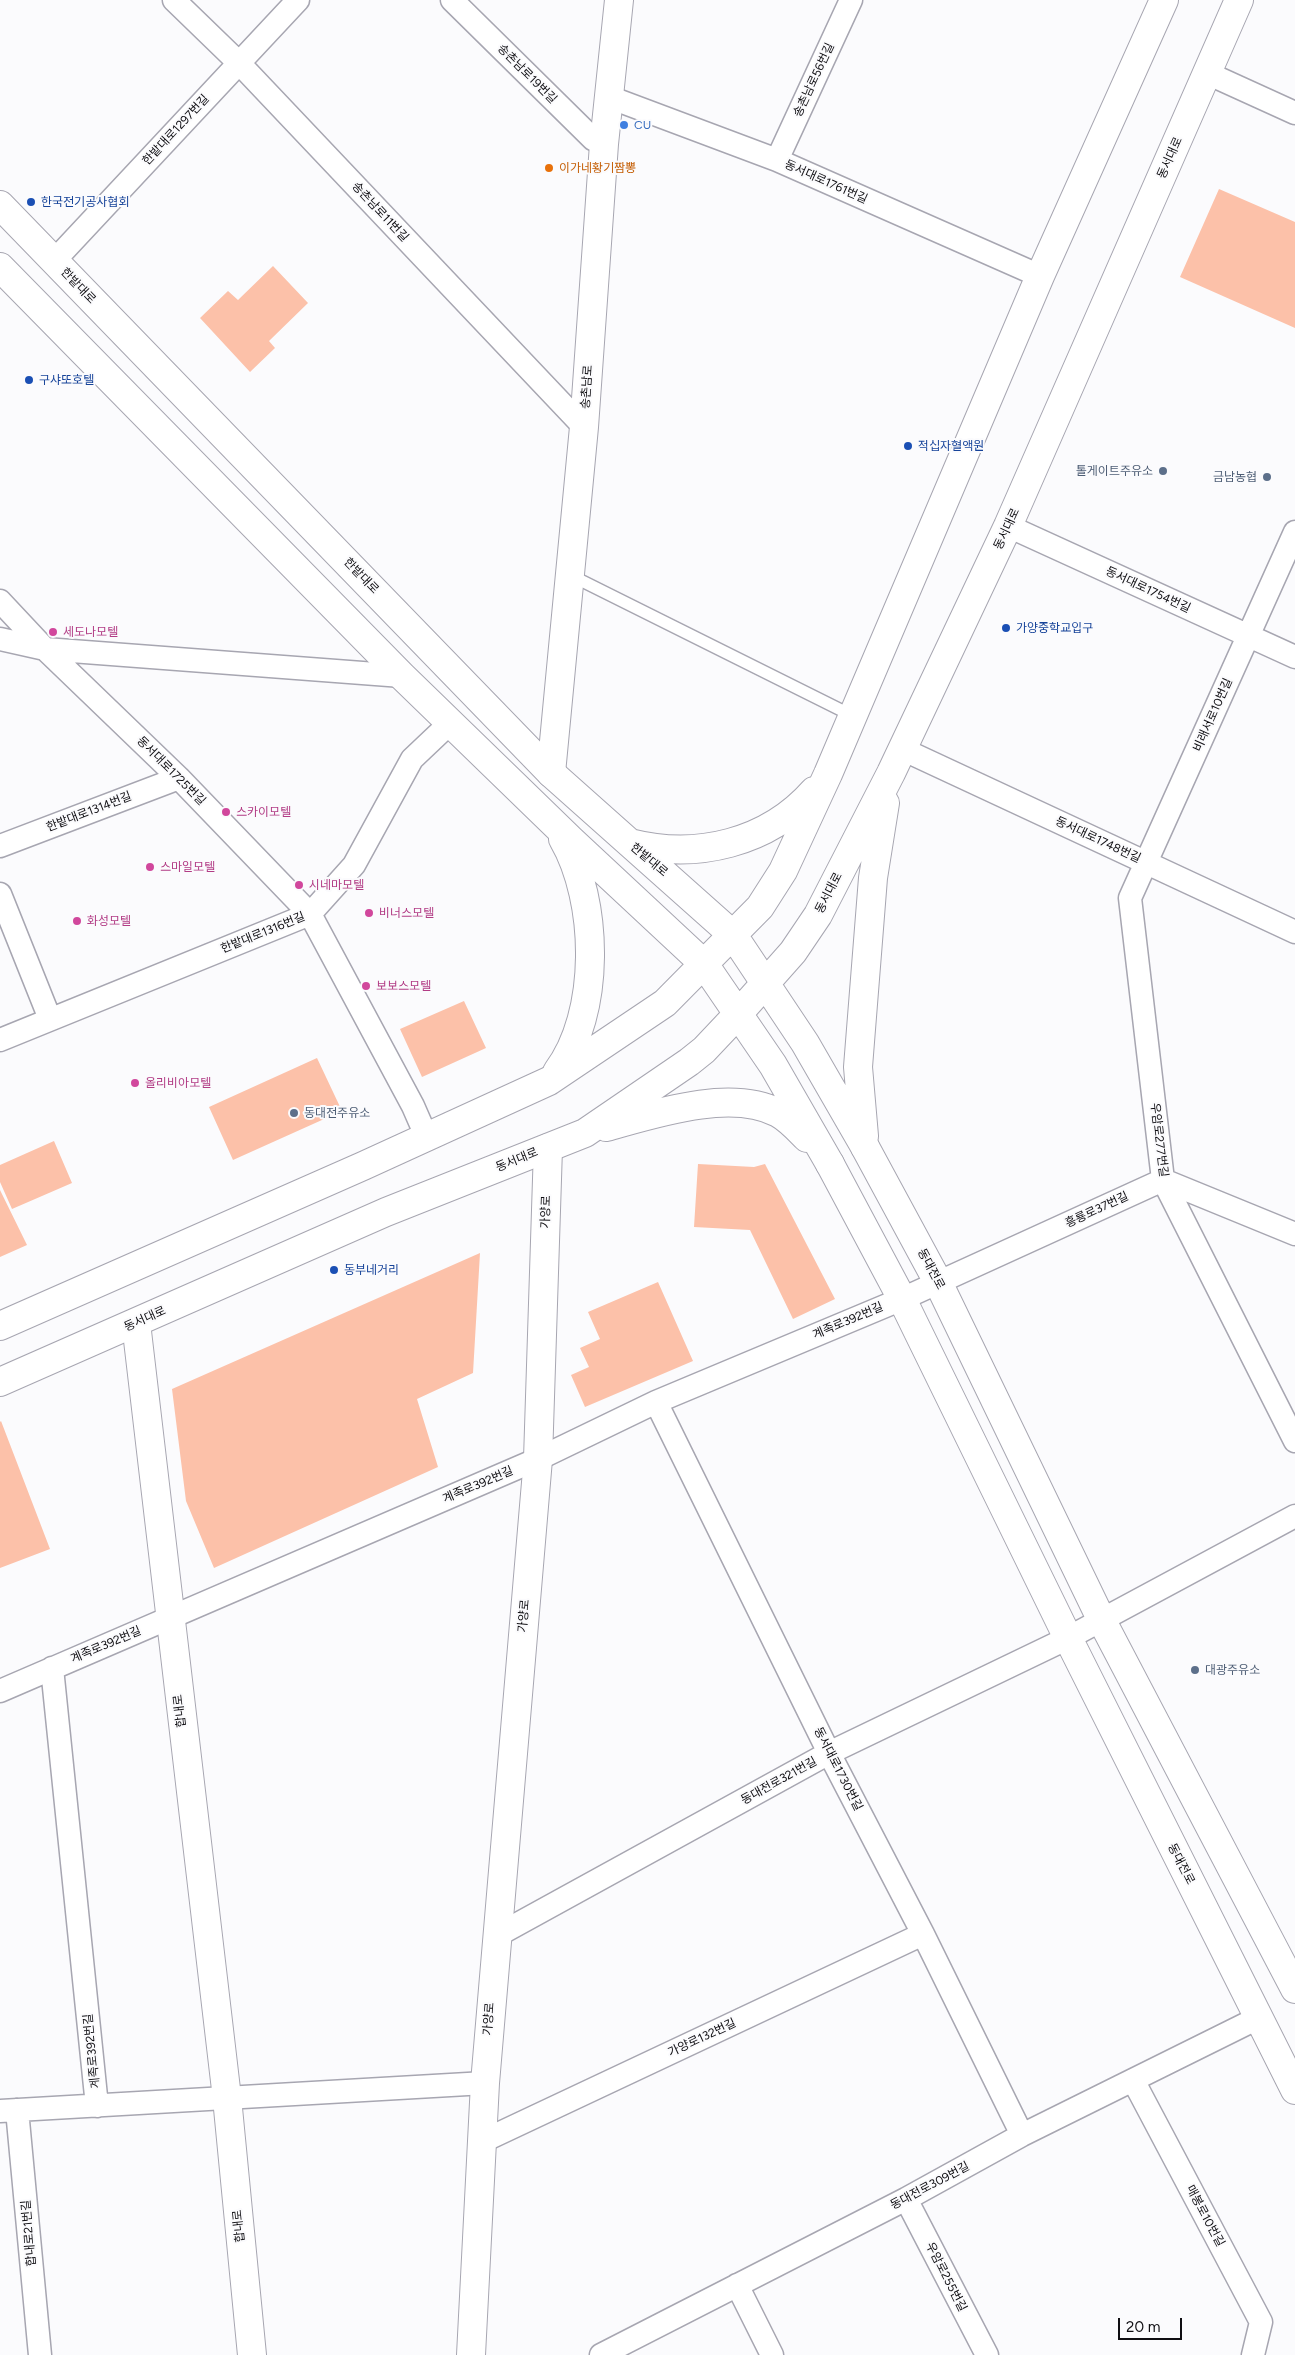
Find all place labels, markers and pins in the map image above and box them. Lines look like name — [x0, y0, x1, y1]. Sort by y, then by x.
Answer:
place label: CU — [634, 118, 651, 132]
marker: CU — [618, 119, 630, 131]
place label: 이가네황기짬뽕 — [559, 161, 636, 175]
marker: 이가네황기짬뽕 — [543, 162, 555, 174]
place label: 한국전기공사협회 — [41, 195, 129, 209]
marker: 한국전기공사협회 — [25, 196, 37, 208]
place label: 구샤또호텔 — [39, 373, 94, 387]
marker: 구샤또호텔 — [23, 374, 35, 386]
place label: 적십자혈액원 — [918, 439, 984, 453]
marker: 적십자혈액원 — [902, 440, 914, 452]
place label: 톨게이트주유소 — [1076, 464, 1153, 478]
marker: 톨게이트주유소 — [1157, 465, 1169, 477]
place label: 금남농협 — [1213, 470, 1257, 484]
marker: 금남농협 — [1261, 471, 1273, 483]
place label: 가양중학교입구 — [1016, 621, 1093, 635]
marker: 가양중학교입구 — [1000, 622, 1012, 634]
place label: 세도나모텔 — [63, 625, 118, 639]
marker: 세도나모텔 — [47, 626, 59, 638]
place label: 스카이모텔 — [236, 805, 291, 819]
marker: 스카이모텔 — [220, 806, 232, 818]
place label: 스마일모텔 — [160, 860, 215, 874]
marker: 스마일모텔 — [144, 861, 156, 873]
place label: 시네마모텔 — [309, 878, 364, 892]
marker: 시네마모텔 — [293, 879, 305, 891]
place label: 비너스모텔 — [379, 906, 434, 920]
marker: 비너스모텔 — [363, 907, 375, 919]
place label: 화성모텔 — [87, 914, 131, 928]
marker: 화성모텔 — [71, 915, 83, 927]
place label: 보보스모텔 — [376, 979, 431, 993]
marker: 보보스모텔 — [360, 980, 372, 992]
place label: 올리비아모텔 — [145, 1076, 211, 1090]
marker: 올리비아모텔 — [129, 1077, 141, 1089]
place label: 동대전주유소 — [304, 1106, 370, 1120]
marker: 동대전주유소 — [288, 1107, 300, 1119]
place label: 동부네거리 — [344, 1263, 399, 1277]
marker: 동부네거리 — [328, 1264, 340, 1276]
place label: 대광주유소 — [1205, 1663, 1260, 1677]
marker: 대광주유소 — [1189, 1664, 1201, 1676]

